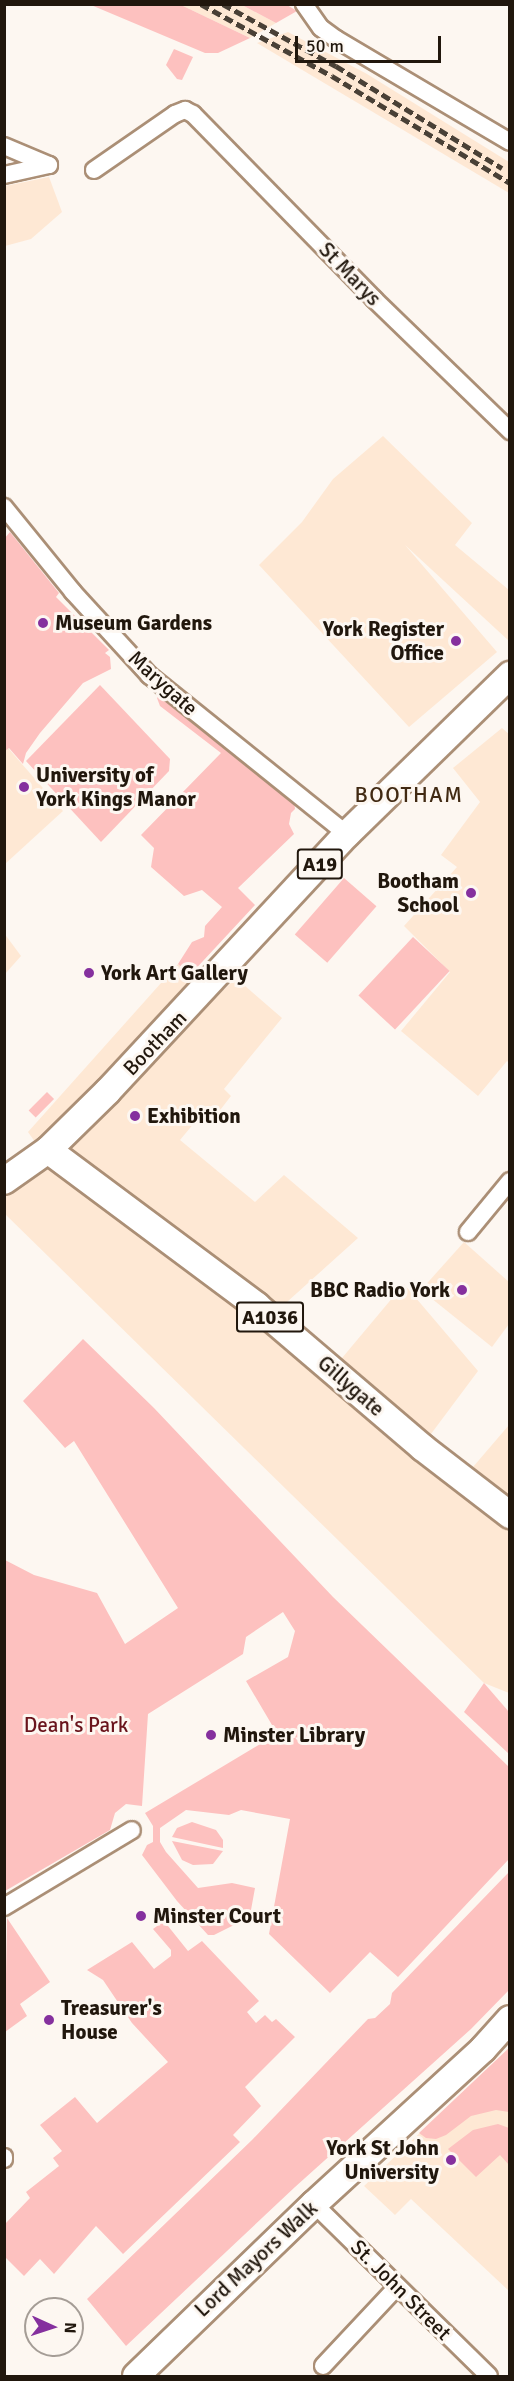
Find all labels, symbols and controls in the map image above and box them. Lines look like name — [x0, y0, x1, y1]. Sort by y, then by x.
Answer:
scale bar — [298, 24, 444, 62]
text: 50 m — [306, 35, 344, 57]
street label: St Marys — [314, 237, 386, 311]
place label: Museum Gardens — [55, 610, 212, 636]
marker: Museum Gardens — [36, 616, 50, 630]
place label: York Register Office — [323, 616, 444, 666]
marker: York Register Office — [449, 634, 463, 648]
street label: Marygate — [123, 645, 203, 721]
place label: University of York Kings Manor — [36, 762, 196, 812]
marker: University of York Kings Manor — [17, 780, 31, 794]
district label: BOOTHAM — [355, 782, 463, 808]
road number: A19 — [296, 847, 344, 881]
place label: Bootham School — [377, 868, 459, 918]
marker: Bootham School — [464, 886, 478, 900]
place label: York Art Gallery — [101, 960, 248, 986]
marker: York Art Gallery — [82, 966, 96, 980]
street label: Bootham — [118, 1005, 192, 1081]
place label: Exhibition — [147, 1103, 241, 1129]
marker: Exhibition — [128, 1109, 142, 1123]
place label: BBC Radio York — [310, 1277, 450, 1303]
marker: BBC Radio York — [455, 1283, 469, 1297]
road number: A1036 — [236, 1300, 304, 1334]
street label: Gillygate — [313, 1350, 389, 1422]
park label: Dean's Park — [24, 1712, 128, 1738]
place label: Minster Library — [223, 1722, 365, 1748]
marker: Minster Library — [204, 1728, 218, 1742]
place label: Minster Court — [153, 1903, 281, 1929]
marker: Minster Court — [134, 1909, 148, 1923]
place label: Treasurer's House — [61, 1995, 162, 2045]
marker: Treasurer's House — [42, 2013, 56, 2027]
place label: York St John University — [326, 2135, 439, 2185]
marker: York St John University — [444, 2153, 458, 2167]
street label: Lord Mayors Walk — [189, 2196, 323, 2322]
street label: St. John Street — [346, 2235, 456, 2345]
north arrow — [24, 2297, 84, 2357]
text: N — [60, 2322, 80, 2334]

